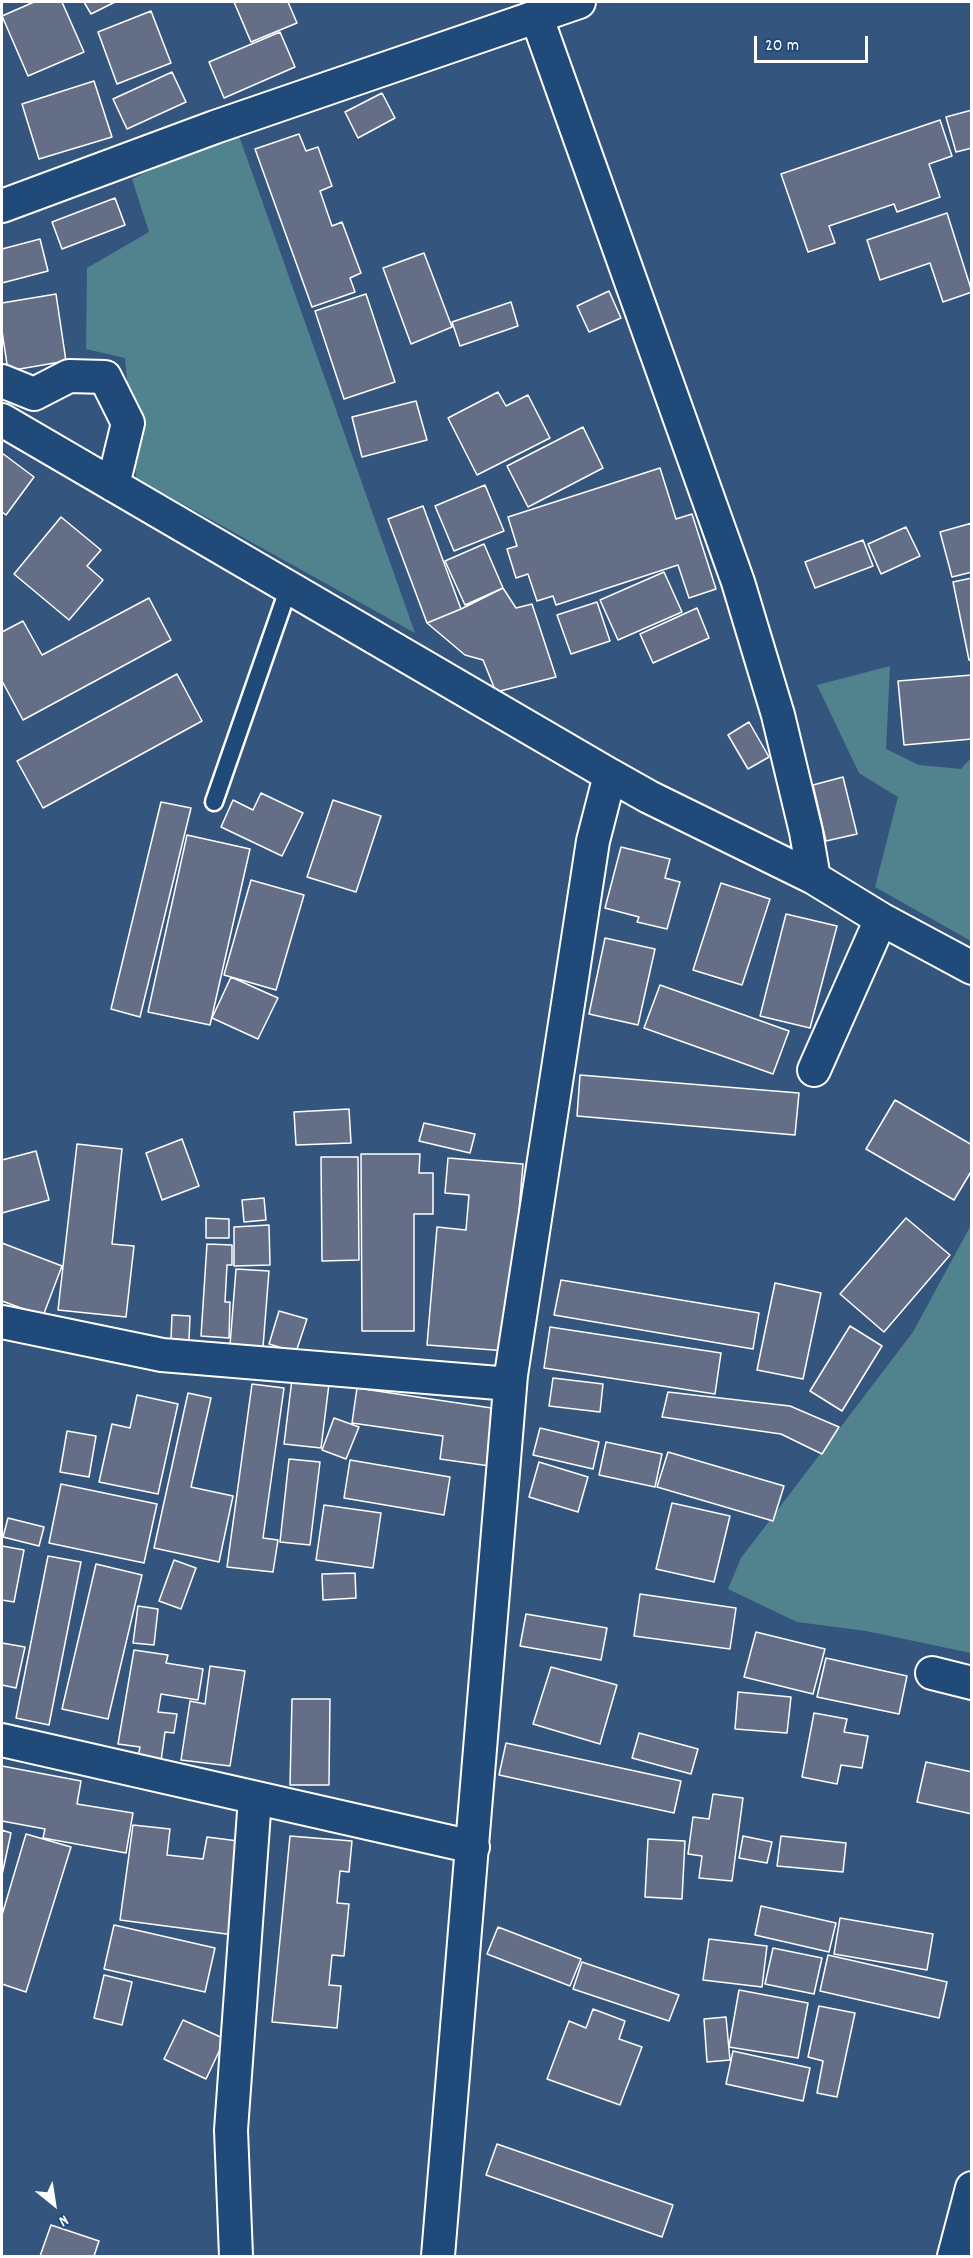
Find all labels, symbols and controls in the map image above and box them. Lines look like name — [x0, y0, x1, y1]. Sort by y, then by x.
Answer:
scale bar — [757, 24, 871, 62]
text: 20 m — [765, 34, 799, 59]
north arrow — [24, 2174, 84, 2234]
text: N — [54, 2208, 72, 2232]

